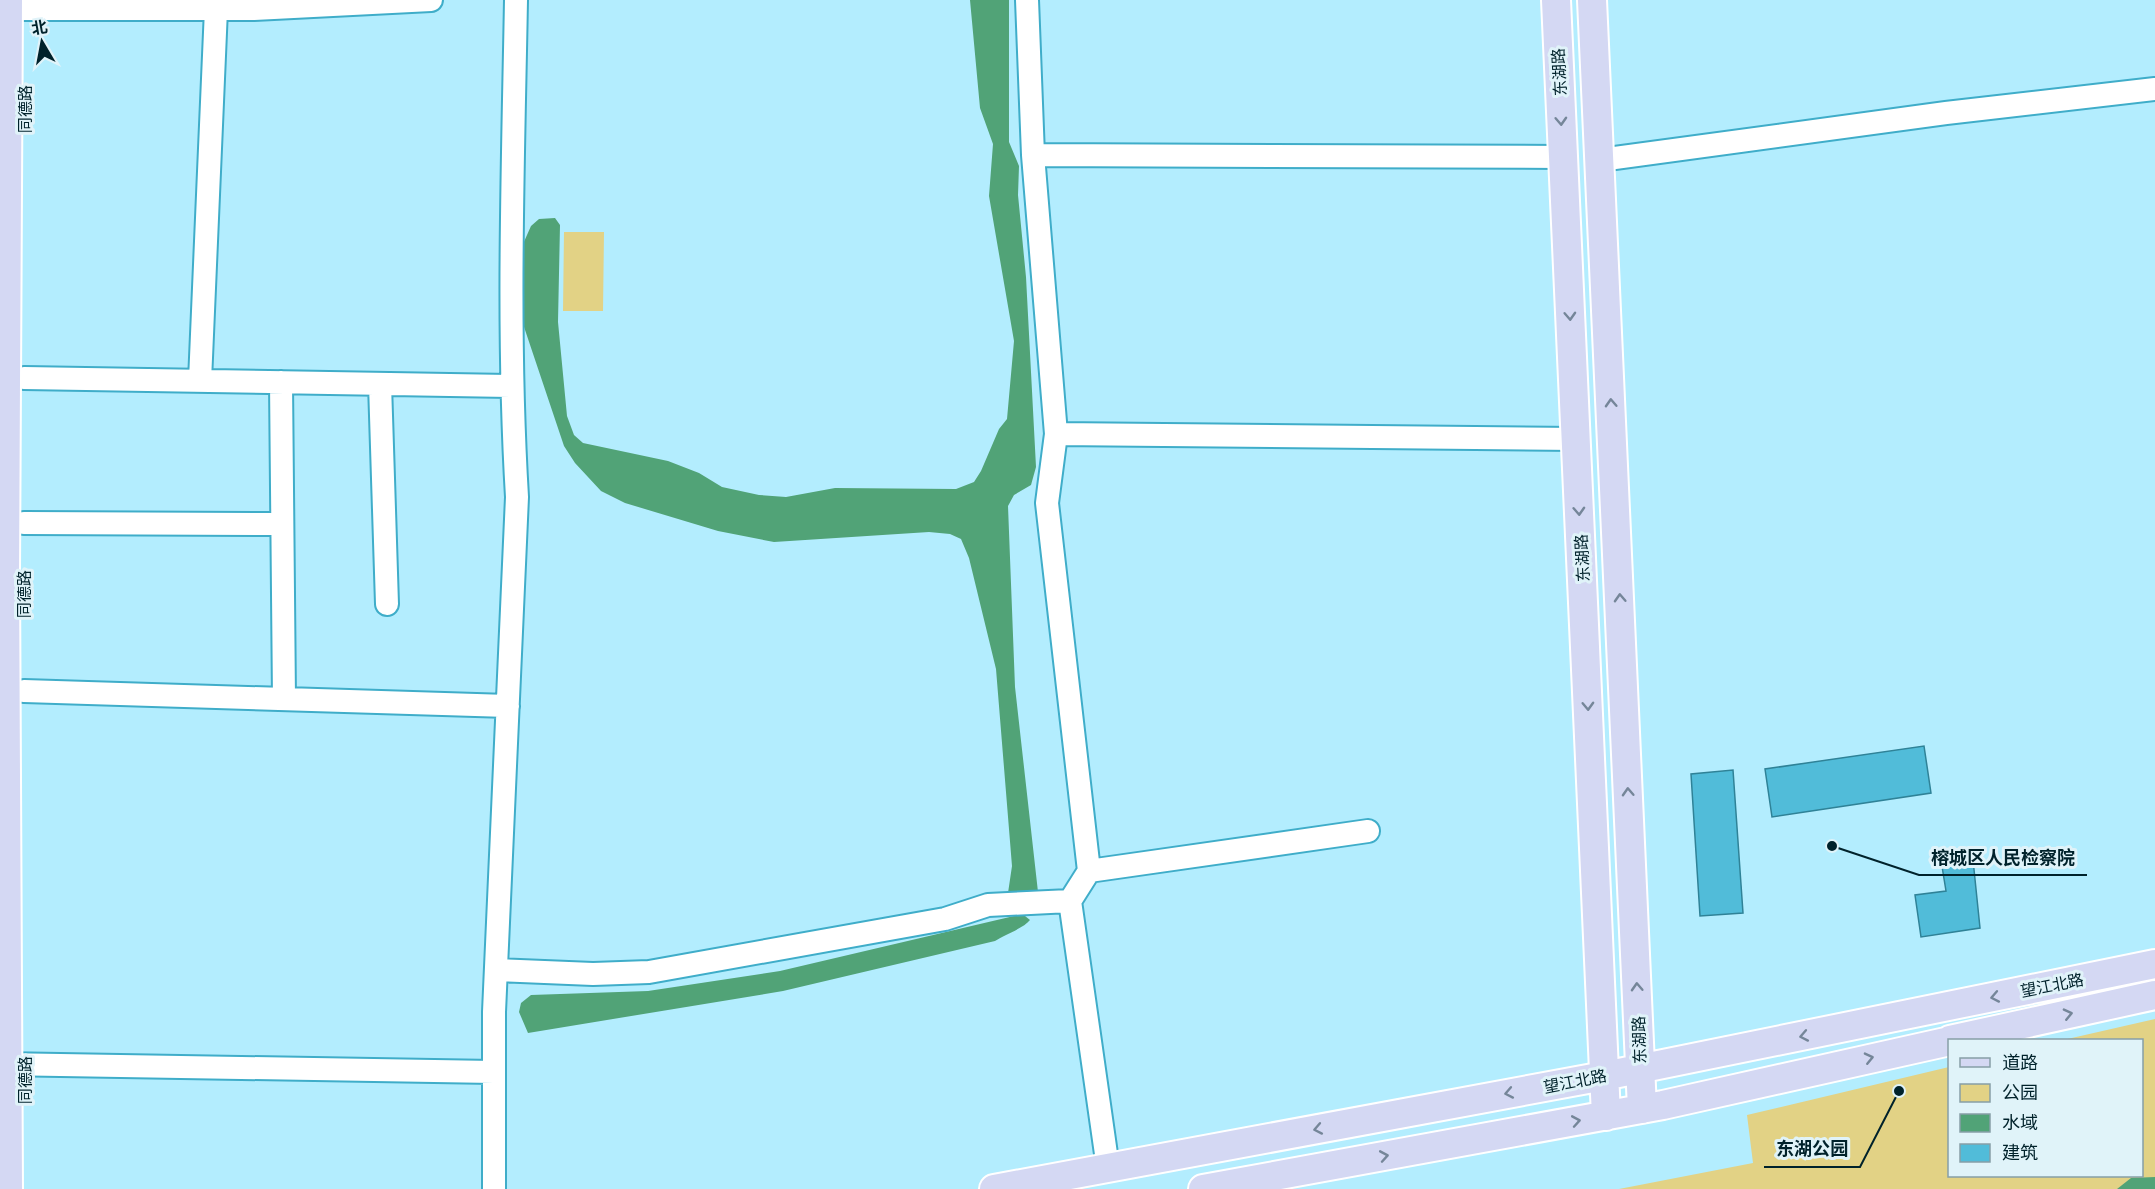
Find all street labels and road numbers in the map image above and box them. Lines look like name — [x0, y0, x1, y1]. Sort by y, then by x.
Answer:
street label: 东湖路 — [1549, 48, 1569, 96]
street label: 同德路 — [16, 85, 34, 133]
street label: 东湖路 — [1572, 534, 1592, 582]
street label: 同德路 — [15, 570, 33, 618]
street label: 望江北路 — [2019, 970, 2085, 1000]
street label: 东湖路 — [1629, 1016, 1649, 1064]
street label: 同德路 — [16, 1056, 34, 1104]
street label: 望江北路 — [1542, 1066, 1608, 1096]

